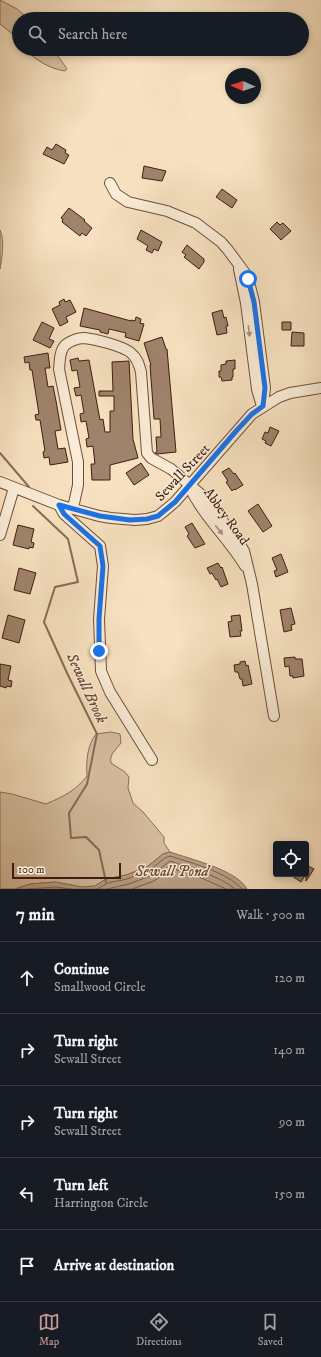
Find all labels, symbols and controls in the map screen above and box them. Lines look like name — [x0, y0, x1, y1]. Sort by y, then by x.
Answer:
search box — [12, 12, 309, 56]
icon: search — [26, 23, 48, 45]
text: Search here — [58, 25, 127, 44]
north arrow — [225, 68, 261, 104]
route start — [239, 270, 257, 288]
one-way arrow — [246, 325, 252, 337]
street label: Sewall Street — [151, 440, 214, 505]
street label: Abbey Road — [199, 484, 253, 549]
one-way arrow — [214, 524, 223, 535]
route end — [90, 642, 108, 660]
water label: Sewall Brook — [62, 649, 111, 727]
map controls — [273, 841, 309, 877]
button: locate — [273, 841, 309, 877]
scale bar — [12, 861, 121, 880]
water label: Sewall Pond — [134, 862, 212, 881]
text: 100 m — [18, 863, 44, 877]
text: 7 min — [16, 904, 55, 926]
text: Walk · 500 m — [236, 907, 305, 923]
text: Continue — [54, 960, 109, 979]
icon: ahead — [16, 967, 38, 989]
text: 120 m — [274, 970, 305, 986]
text: Smallwood Circle — [54, 979, 146, 995]
text: Turn right — [54, 1032, 117, 1051]
icon: right — [16, 1039, 38, 1061]
text: 140 m — [273, 1042, 305, 1058]
text: Sewall Street — [54, 1051, 121, 1067]
text: Turn right — [54, 1104, 117, 1123]
icon: right — [16, 1111, 38, 1133]
text: 90 m — [279, 1114, 305, 1130]
text: Sewall Street — [54, 1123, 121, 1139]
text: Turn left — [54, 1176, 108, 1195]
icon: left — [16, 1183, 38, 1205]
text: 150 m — [274, 1186, 305, 1202]
text: Harrington Circle — [54, 1195, 148, 1211]
icon: arrive — [16, 1255, 38, 1277]
text: Arrive at destination — [54, 1256, 174, 1275]
tab: Map — [38, 1311, 60, 1349]
tab: Directions — [136, 1311, 182, 1349]
tab: Saved — [258, 1311, 283, 1349]

